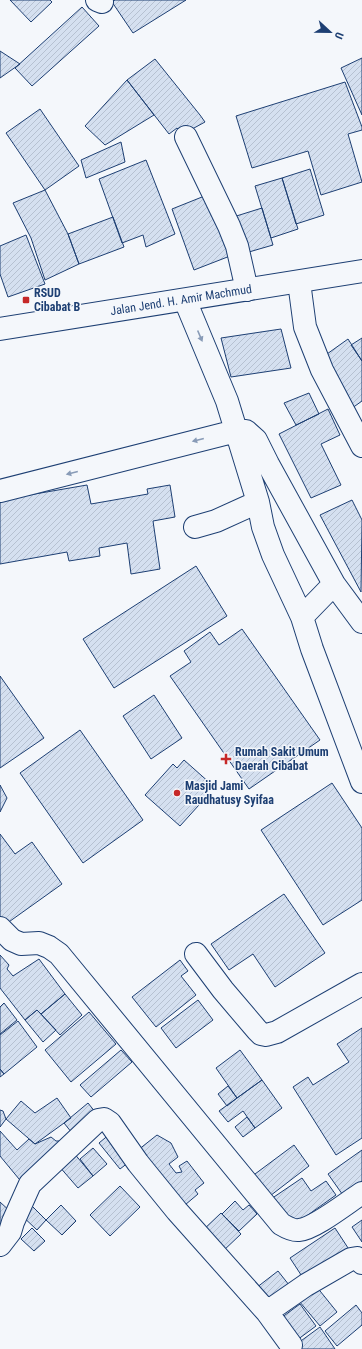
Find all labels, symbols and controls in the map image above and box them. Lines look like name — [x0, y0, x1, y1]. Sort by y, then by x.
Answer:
north arrow — [310, 12, 350, 52]
text: U — [332, 30, 346, 41]
street label: Jalan Jend. H. Amir Machmud — [109, 282, 253, 318]
place label: RSUD Cibabat B — [34, 286, 80, 314]
marker: RSUD Cibabat B — [21, 295, 31, 305]
one-way arrow — [198, 330, 204, 342]
one-way arrow — [192, 438, 204, 444]
one-way arrow — [66, 470, 78, 476]
place label: Rumah Sakit Umum Daerah Cibabat — [235, 745, 329, 773]
marker: Rumah Sakit Umum Daerah Cibabat — [220, 753, 232, 765]
place label: Masjid Jami Raudhatusy Syifaa — [185, 779, 274, 807]
marker: Masjid Jami Raudhatusy Syifaa — [172, 788, 182, 798]

